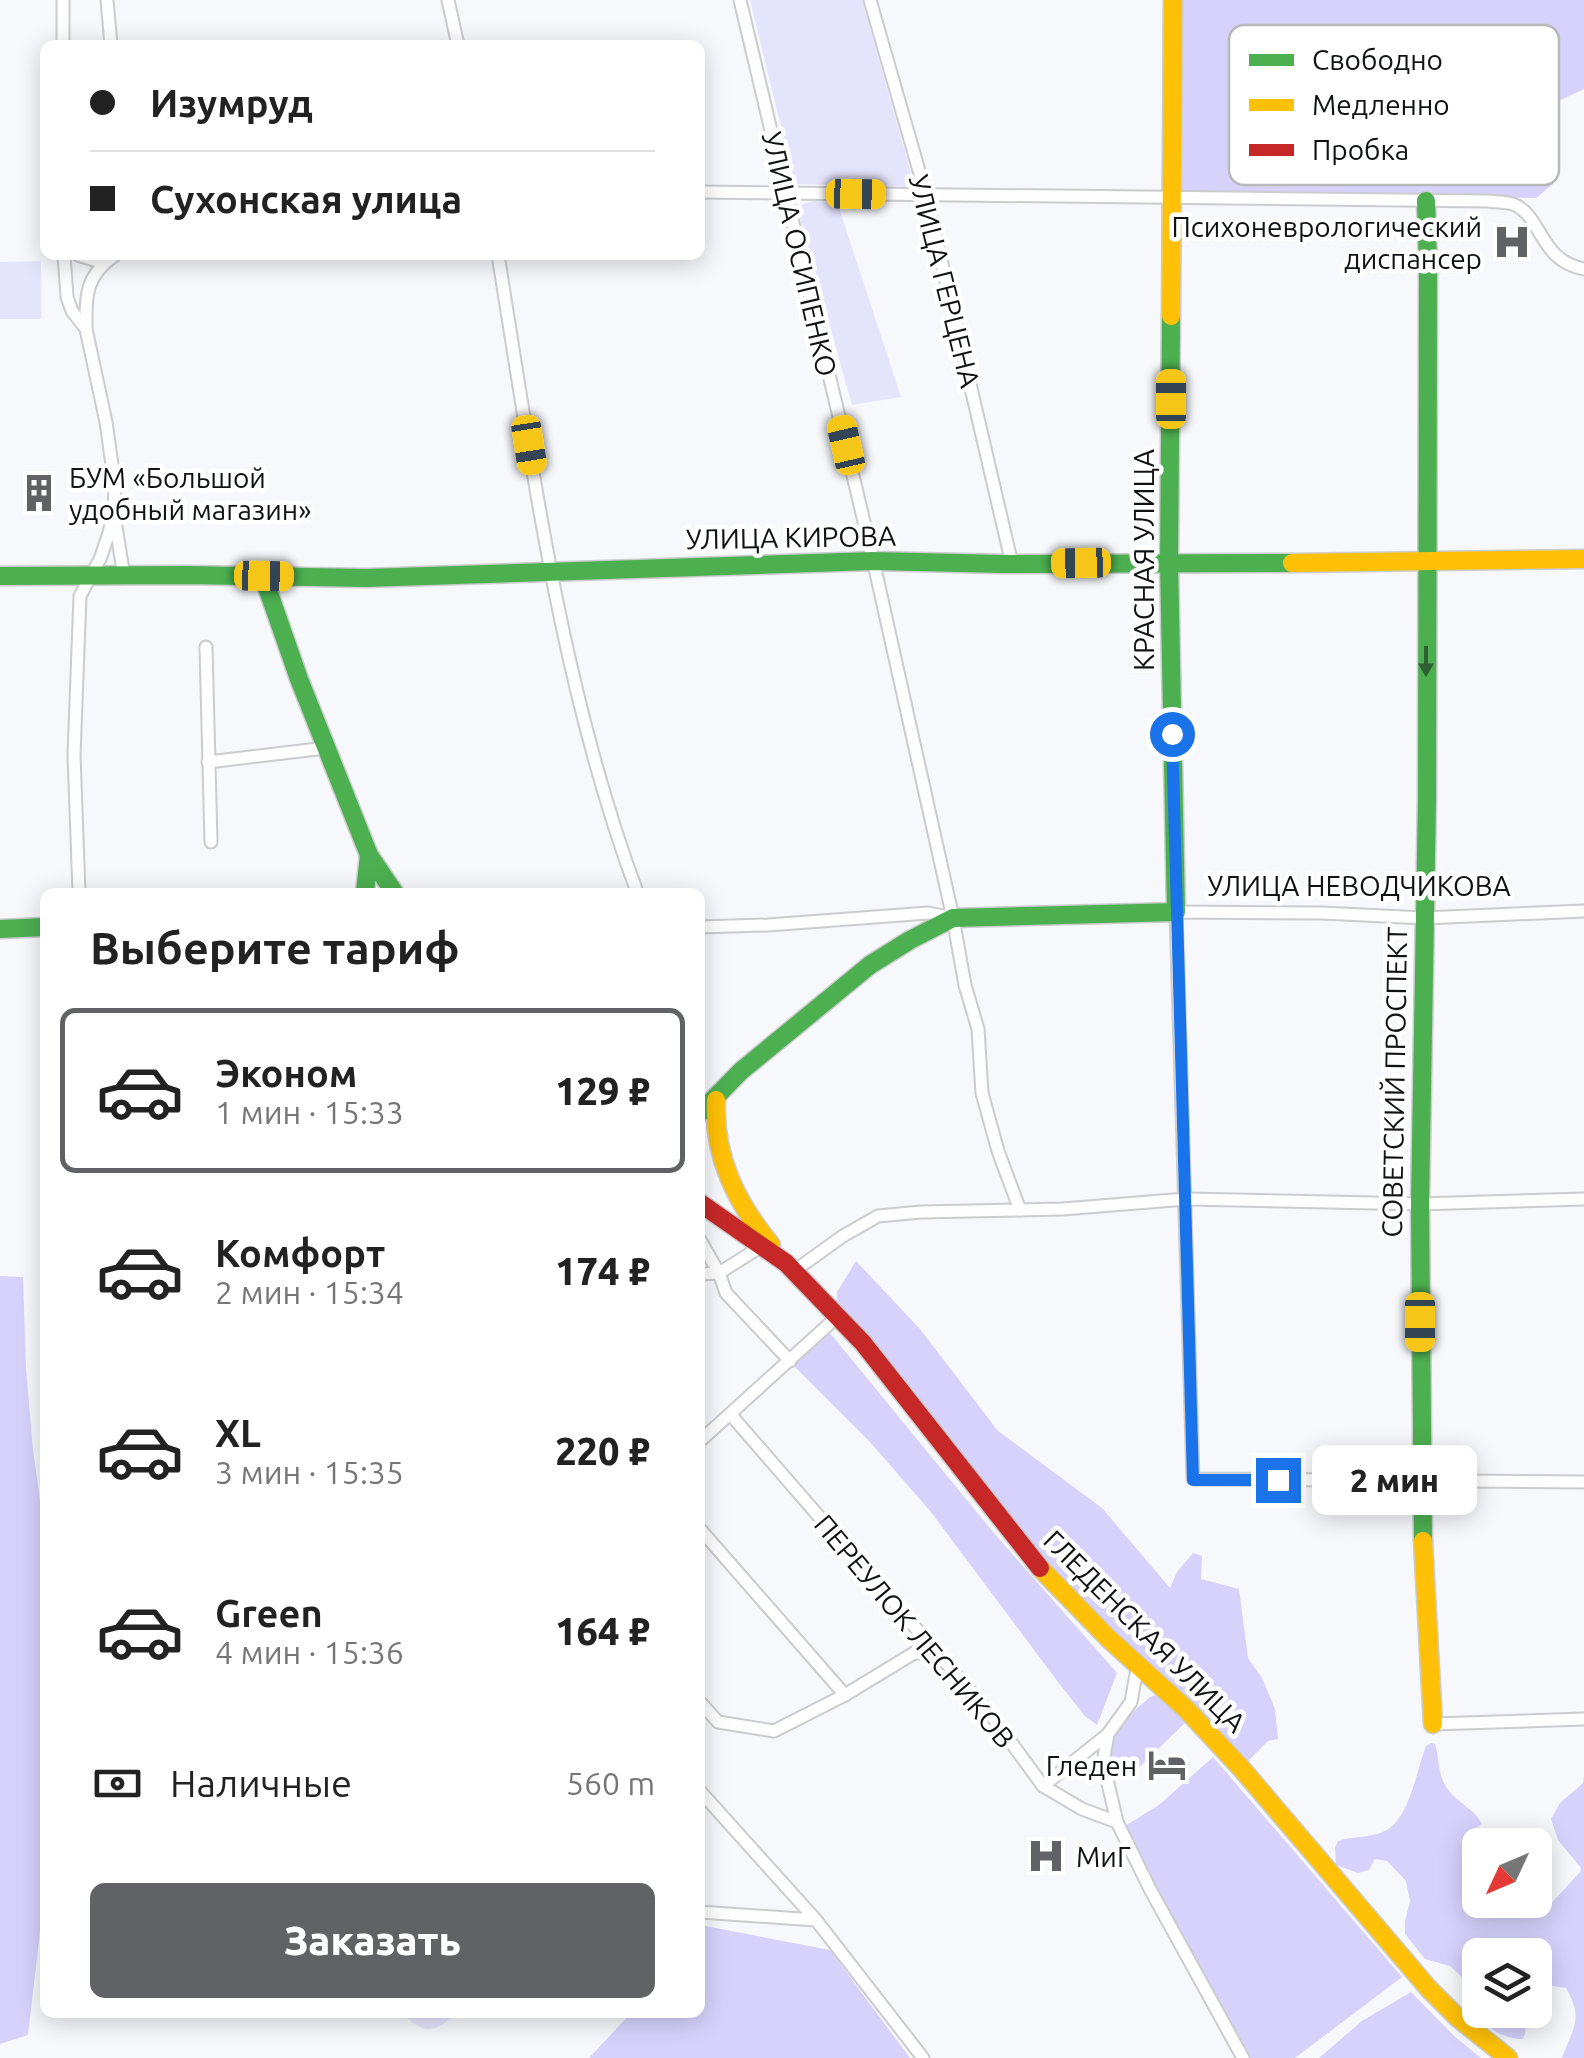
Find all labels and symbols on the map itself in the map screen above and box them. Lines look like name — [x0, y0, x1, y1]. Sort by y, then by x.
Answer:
legend — [1229, 25, 1559, 185]
text: Свободно — [1312, 44, 1443, 75]
text: Медленно — [1312, 89, 1450, 120]
street label: УЛИЦА ОСИПЕНКО — [757, 129, 843, 379]
text: Пробка — [1312, 134, 1409, 165]
street label: УЛИЦА ГЕРЦЕНА — [904, 171, 986, 391]
car — [826, 178, 886, 210]
place label: Психоневрологический диспансер — [1172, 211, 1482, 274]
hospital icon: Психоневрологический диспансер — [1491, 221, 1533, 263]
car — [1156, 369, 1186, 429]
car — [825, 412, 867, 478]
car — [509, 413, 549, 477]
street label: КРАСНАЯ УЛИЦА — [1128, 449, 1159, 671]
place label: БУМ «Большой удобный магазин» — [69, 462, 311, 525]
building icon: БУМ «Большой удобный магазин» — [18, 472, 60, 514]
street label: УЛИЦА КИРОВА — [686, 520, 896, 554]
car — [1051, 547, 1111, 579]
car — [234, 560, 294, 592]
one-way arrow — [1418, 645, 1434, 677]
route start — [1150, 712, 1195, 757]
street label: УЛИЦА НЕВОДЧИКОВА — [1207, 870, 1511, 901]
street label: СОВЕТСКИЙ ПРОСПЕКТ — [1376, 926, 1412, 1238]
car — [1405, 1292, 1435, 1352]
callout: 2 мин — [1313, 1445, 1478, 1515]
route end — [1256, 1458, 1301, 1503]
street label: ПЕРЕУЛОК ЛЕСНИКОВ — [809, 1508, 1021, 1754]
street label: ГЛЕДЕНСКАЯ УЛИЦА — [1038, 1524, 1252, 1738]
hotel icon: Гледен — [1146, 1744, 1188, 1786]
place label: Гледен — [1046, 1750, 1137, 1781]
north arrow — [1462, 1828, 1552, 1918]
hospital icon: МиГ — [1025, 1835, 1067, 1877]
place label: МиГ — [1076, 1841, 1131, 1872]

